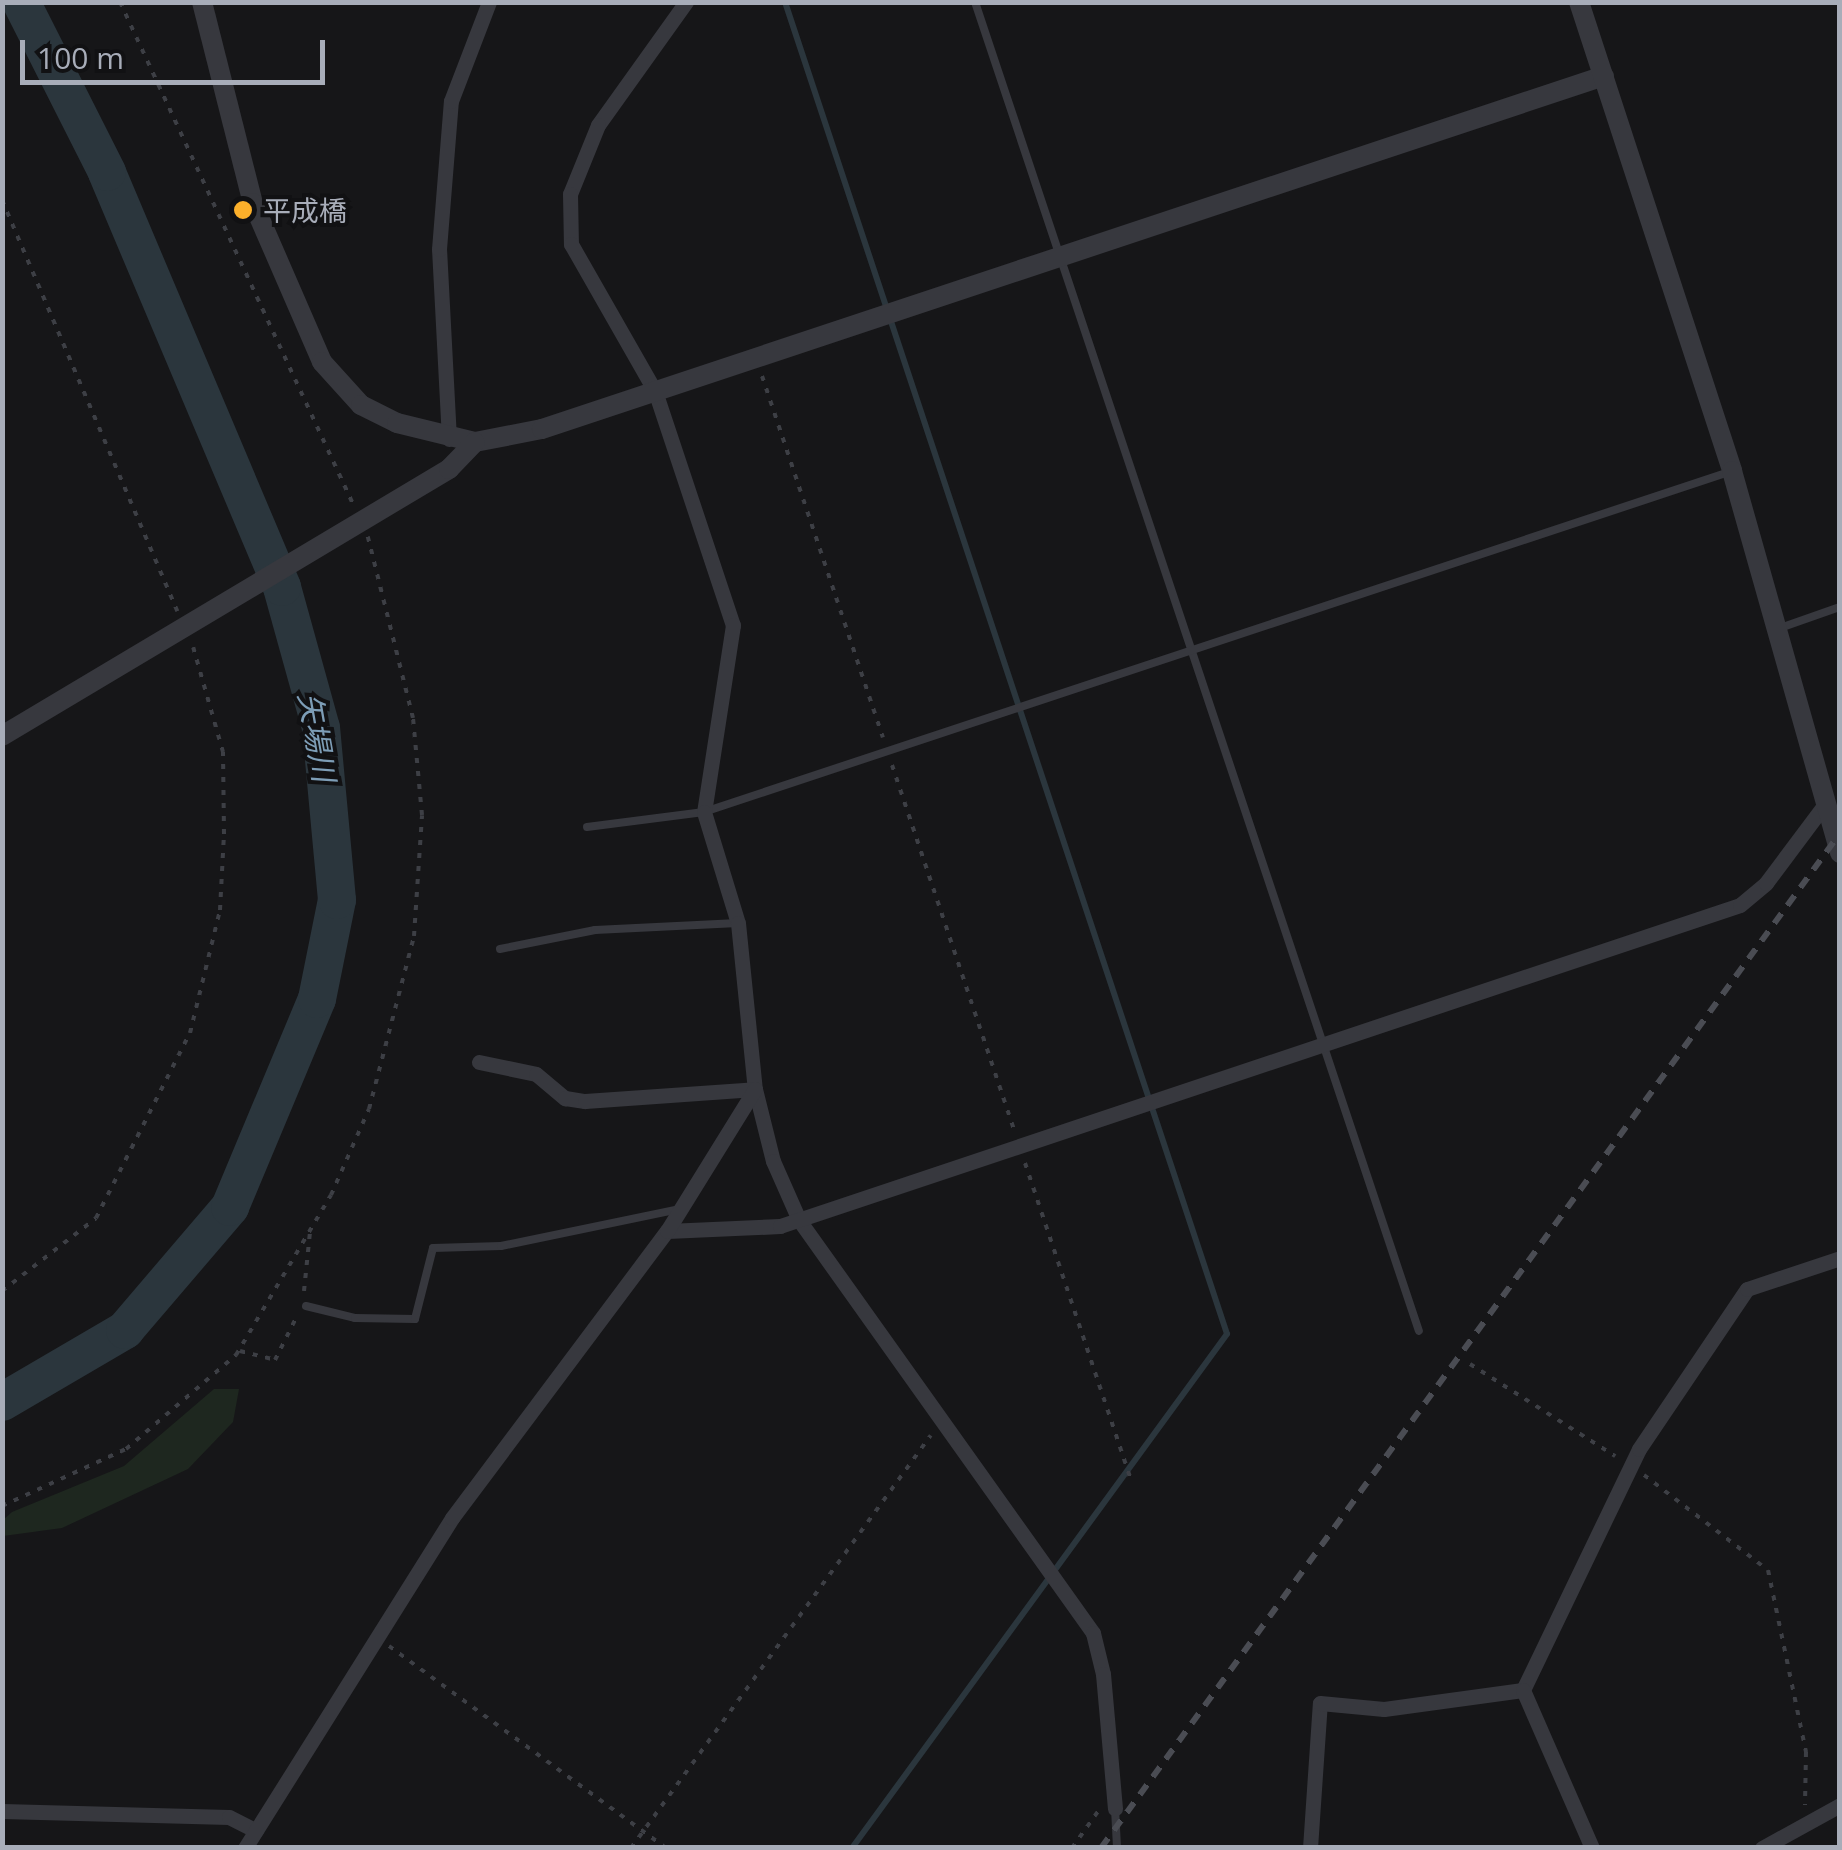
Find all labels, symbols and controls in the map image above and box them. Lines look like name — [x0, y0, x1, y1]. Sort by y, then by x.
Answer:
scale bar — [25, 20, 330, 82]
text: 100 m — [37, 37, 124, 78]
place label: 平成橋 — [263, 193, 347, 227]
marker: 平成橋 — [232, 199, 254, 221]
water label: 矢場川 — [291, 690, 343, 784]

